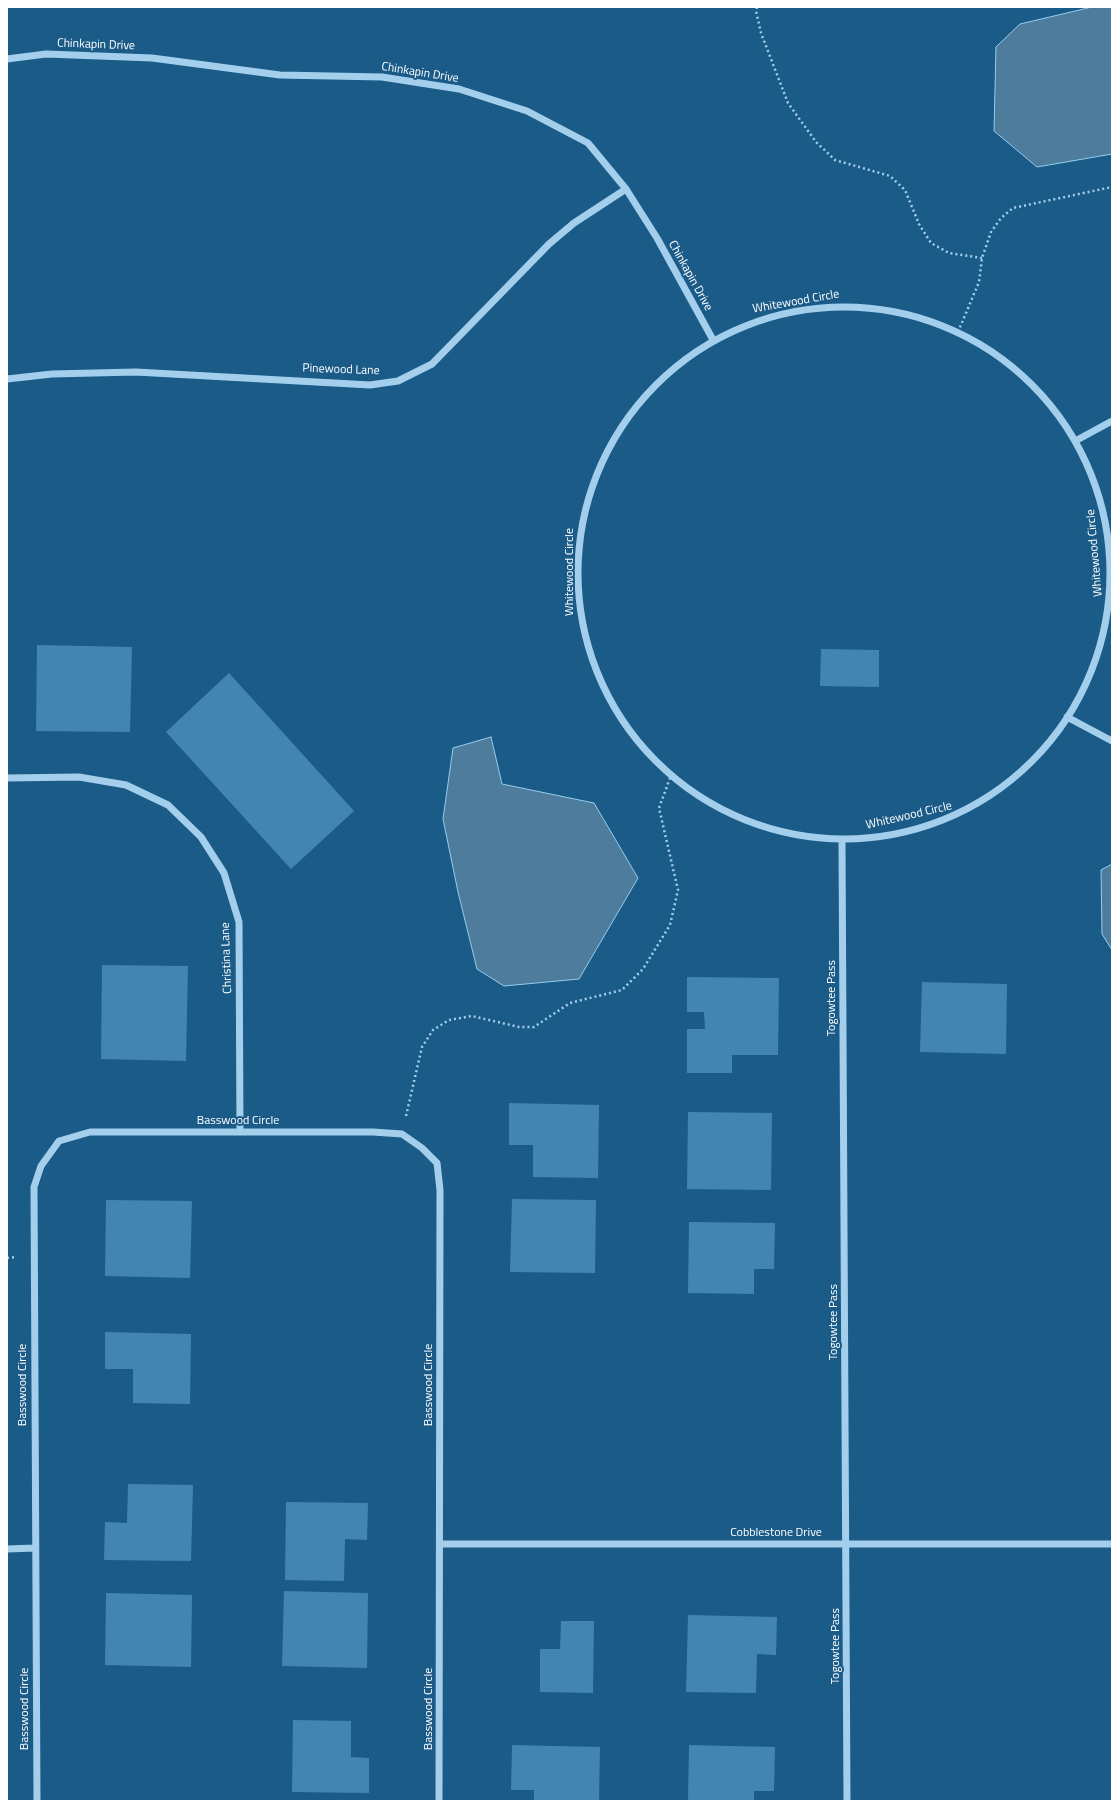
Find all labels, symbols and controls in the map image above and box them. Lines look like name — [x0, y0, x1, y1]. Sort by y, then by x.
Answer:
street label: Chinkapin Drive — [57, 36, 135, 54]
street label: Chinkapin Drive — [380, 60, 460, 86]
street label: Chinkapin Drive — [665, 238, 715, 314]
street label: Whitewood Circle — [751, 287, 841, 317]
street label: Pinewood Lane — [302, 361, 380, 379]
street label: Whitewood Circle — [1084, 509, 1106, 597]
street label: Whitewood Circle — [563, 528, 577, 616]
street label: Whitewood Circle — [865, 799, 953, 833]
street label: Christina Lane — [219, 922, 235, 994]
street label: Togowtee Pass — [825, 960, 839, 1036]
street label: Basswood Circle — [197, 1114, 279, 1128]
street label: Togowtee Pass — [827, 1284, 841, 1360]
street label: Basswood Circle — [16, 1344, 30, 1426]
street label: Basswood Circle — [422, 1344, 436, 1426]
street label: Cobblestone Drive — [730, 1526, 822, 1540]
street label: Togowtee Pass — [829, 1608, 843, 1684]
street label: Basswood Circle — [18, 1668, 32, 1750]
street label: Basswood Circle — [422, 1668, 436, 1750]

